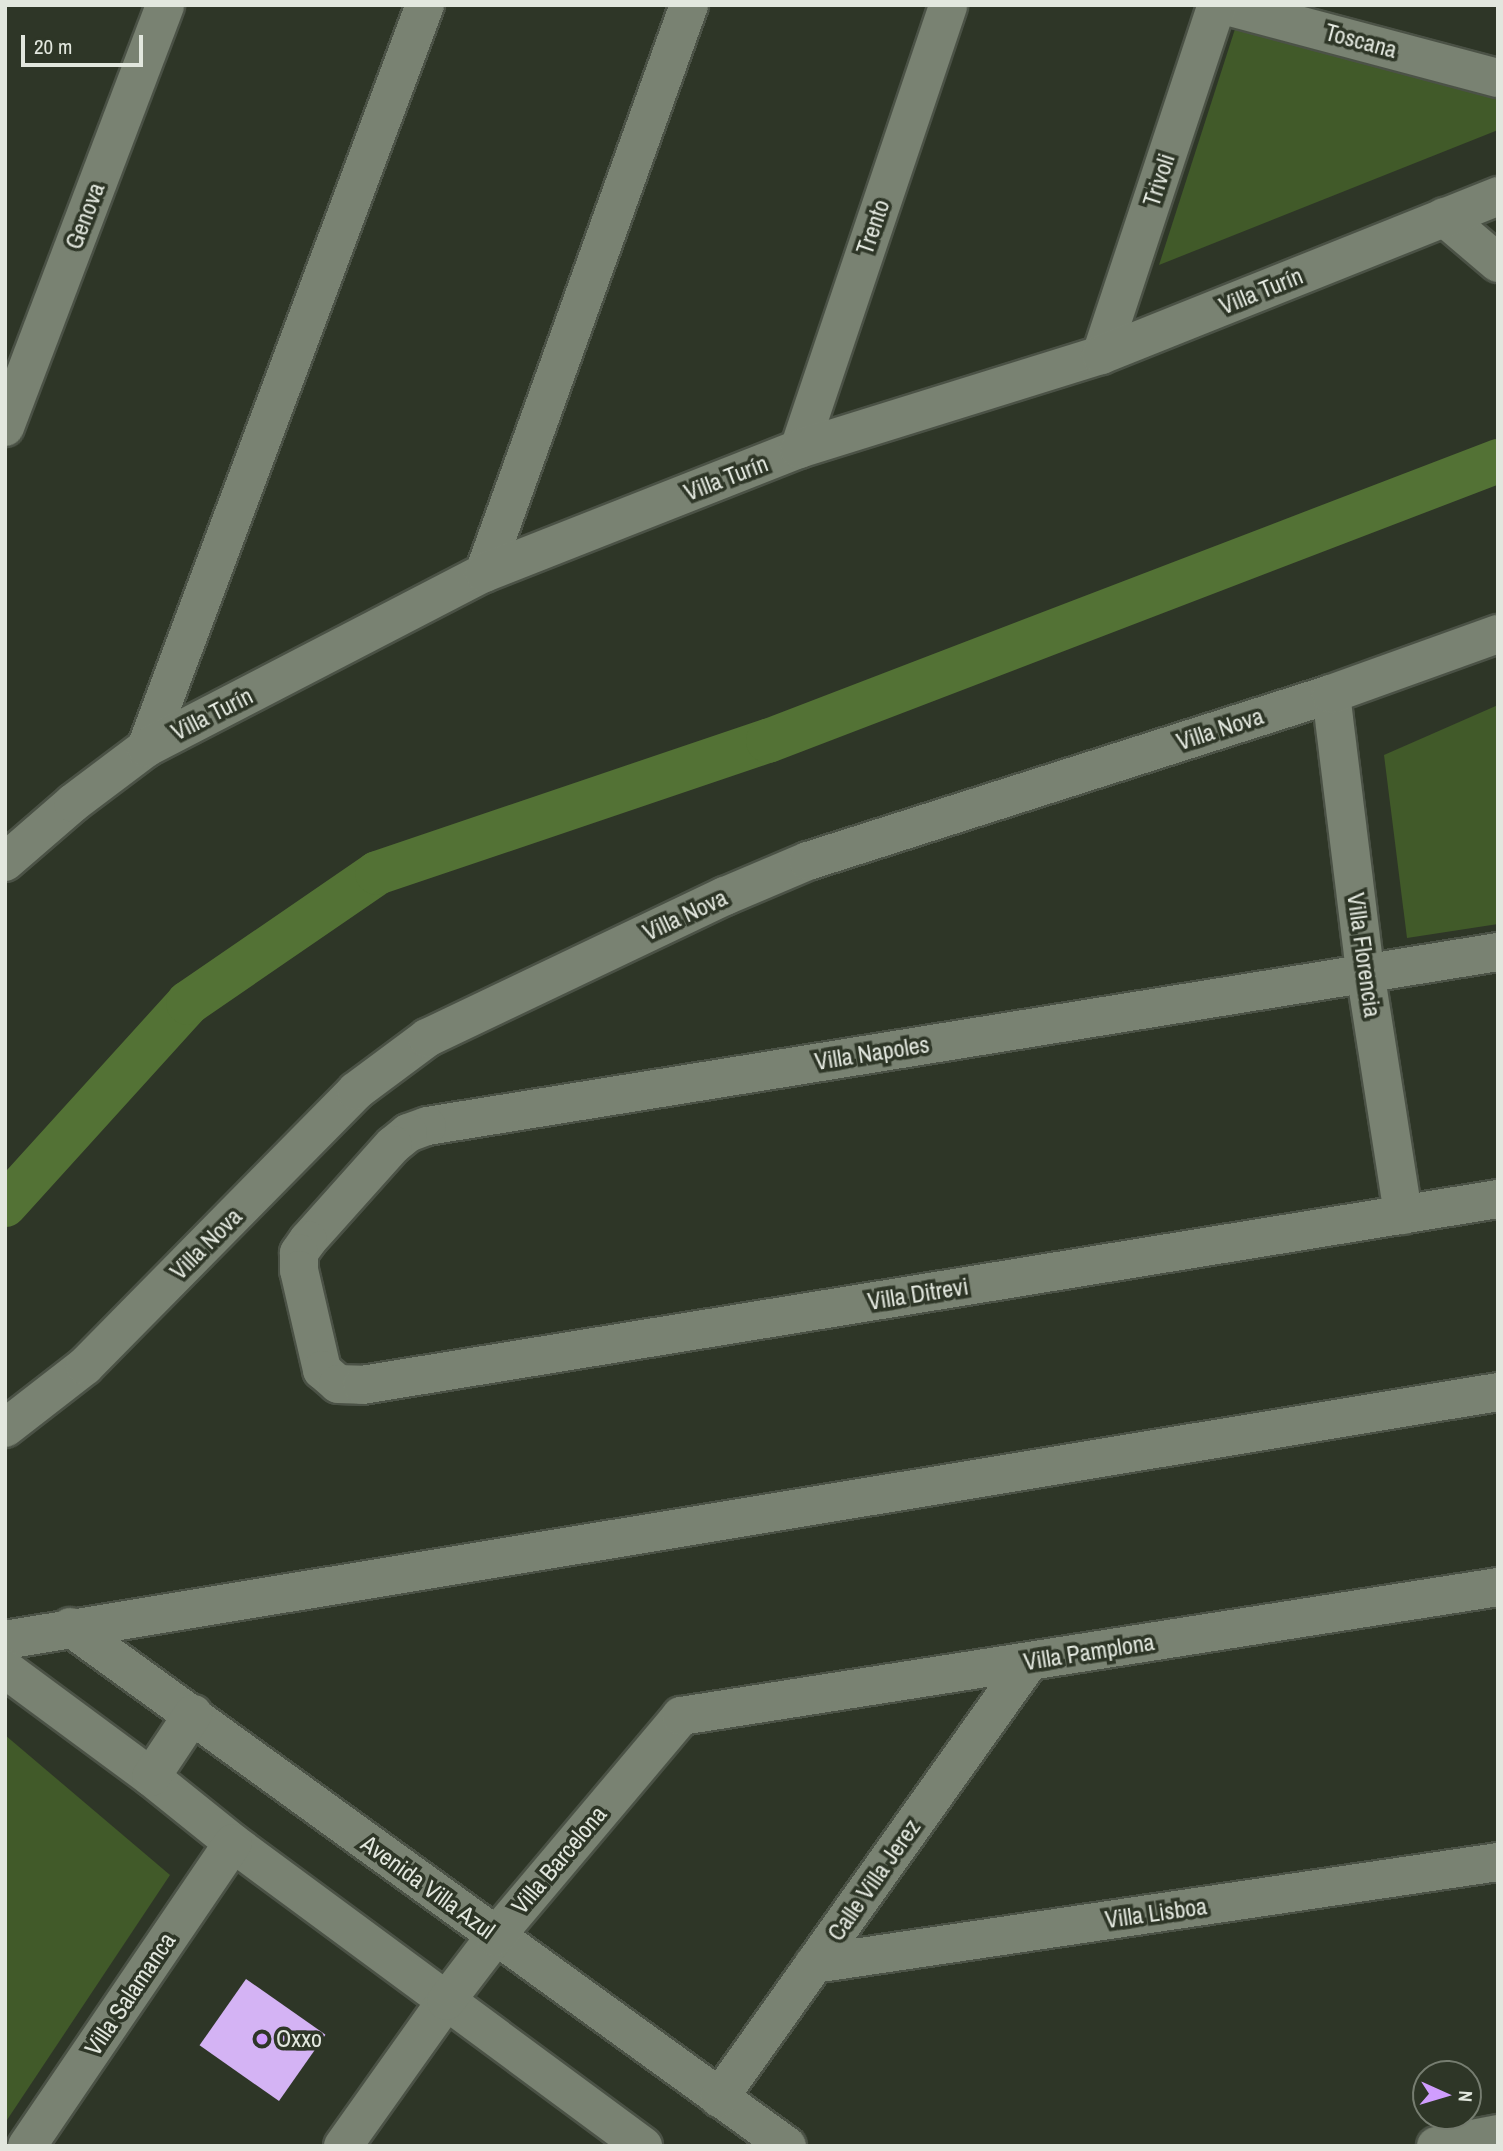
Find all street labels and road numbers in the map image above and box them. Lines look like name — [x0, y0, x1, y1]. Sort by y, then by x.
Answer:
street label: Toscana — [1322, 18, 1400, 64]
street label: Trivoli — [1137, 150, 1181, 210]
street label: Genova — [59, 179, 111, 253]
street label: Trento — [850, 196, 896, 258]
street label: Villa Turín — [1215, 261, 1307, 321]
street label: Villa Turín — [680, 449, 772, 507]
street label: Villa Turín — [166, 681, 258, 747]
street label: Villa Nova — [1173, 701, 1267, 757]
street label: Villa Nova — [638, 883, 732, 947]
street label: Villa Florencia — [1341, 891, 1387, 1019]
street label: Villa Napoles — [813, 1030, 931, 1076]
street label: Villa Nova — [164, 1202, 248, 1286]
street label: Villa Ditrevi — [866, 1272, 970, 1316]
street label: Villa Pamplona — [1022, 1627, 1156, 1677]
street label: Villa Barcelona — [506, 1800, 612, 1920]
street label: Calle Villa Jerez — [822, 1814, 926, 1946]
street label: Avenida Villa Azul — [355, 1829, 501, 1945]
street label: Villa Lisboa — [1103, 1892, 1209, 1934]
street label: Villa Salamanca — [78, 1927, 182, 2061]

